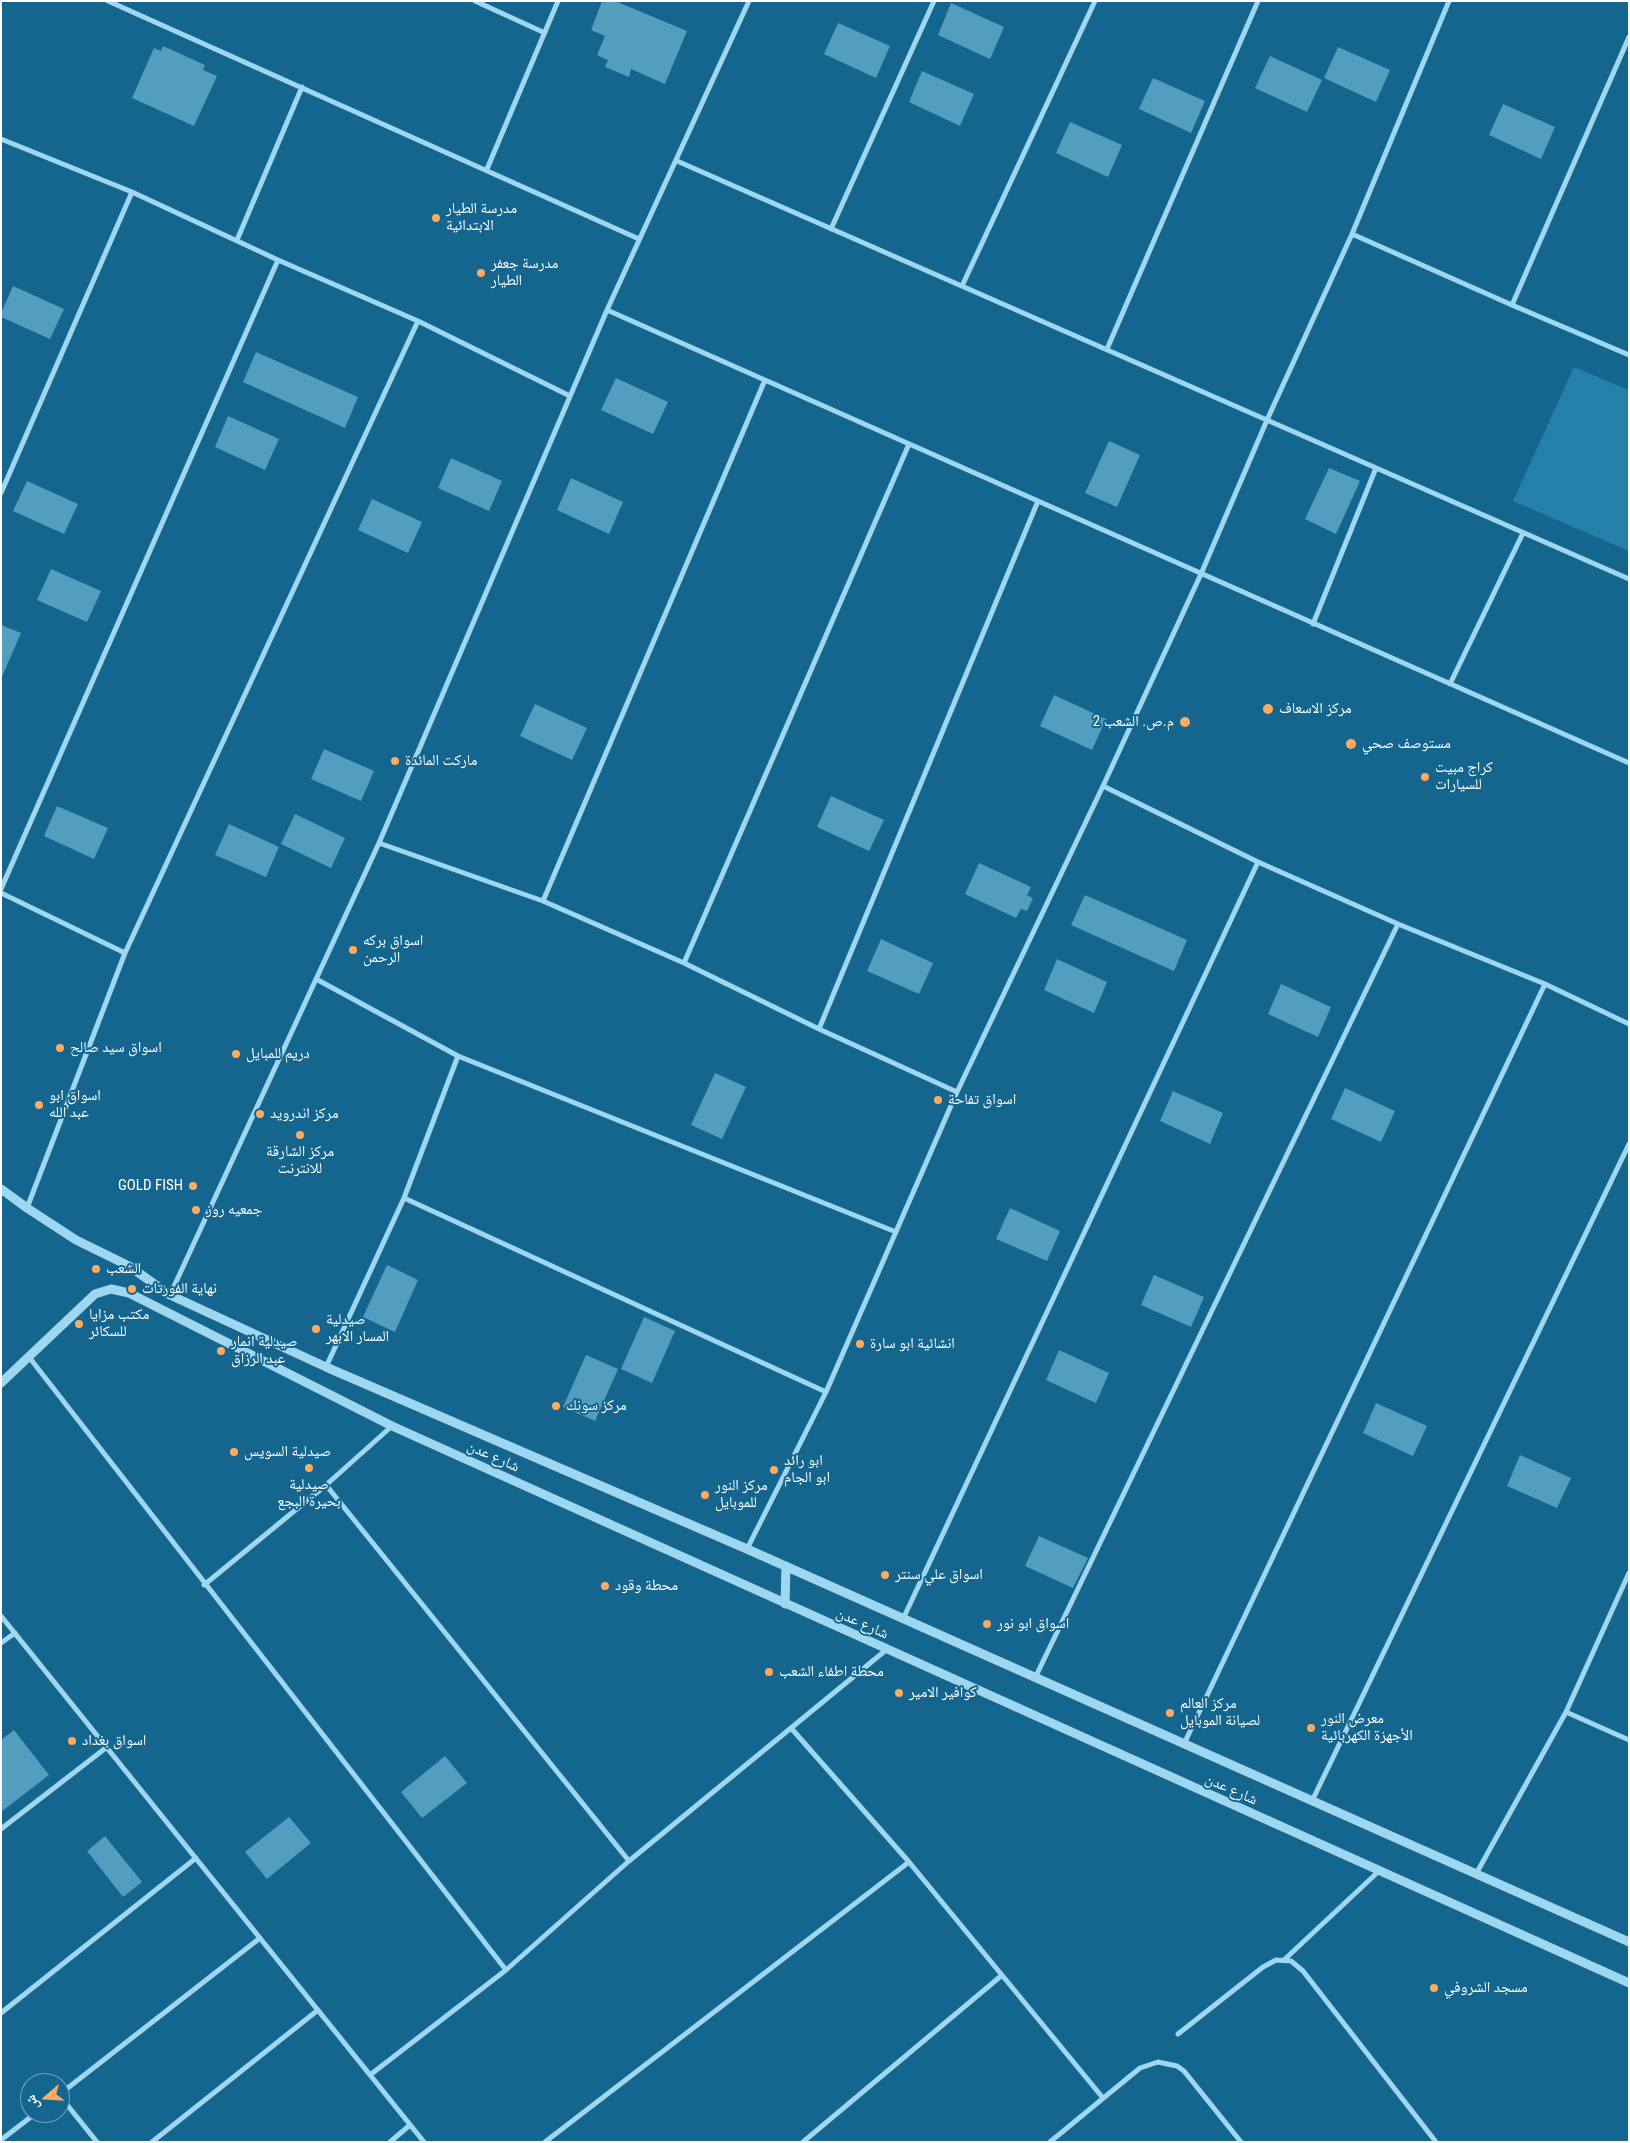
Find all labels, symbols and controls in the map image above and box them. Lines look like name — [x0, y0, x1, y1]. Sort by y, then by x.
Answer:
place label: مدرسة الطيار الابتدائية — [446, 200, 517, 235]
marker: مدرسة الطيار الابتدائية — [430, 212, 442, 224]
place label: مدرسة جعفر الطيار — [491, 255, 558, 290]
marker: مدرسة جعفر الطيار — [475, 267, 487, 279]
place label: مركز الاسعاف — [1279, 700, 1352, 718]
marker: مركز الاسعاف — [1261, 702, 1275, 716]
place label: م.ص. الشعب 2 — [1093, 713, 1174, 731]
marker: م.ص. الشعب 2 — [1178, 715, 1192, 729]
place label: مستوصف صحي — [1362, 735, 1451, 753]
marker: مستوصف صحي — [1344, 737, 1358, 751]
place label: ماركت المائدة — [405, 752, 477, 770]
marker: ماركت المائدة — [389, 755, 401, 767]
place label: كراج مبيت للسيارات — [1435, 759, 1493, 794]
marker: كراج مبيت للسيارات — [1419, 771, 1431, 783]
place label: اسواق بركه الرحمن — [363, 932, 423, 967]
marker: اسواق بركه الرحمن — [347, 944, 359, 956]
place label: اسواق سيد صالح — [70, 1039, 162, 1057]
marker: اسواق سيد صالح — [54, 1042, 66, 1054]
place label: دريم للمبايل — [246, 1045, 310, 1063]
marker: دريم للمبايل — [230, 1048, 242, 1060]
place label: اسواق ابو عبد الله — [49, 1087, 101, 1122]
place label: اسواق تفاحة — [948, 1091, 1016, 1109]
marker: اسواق تفاحة — [932, 1094, 944, 1106]
marker: اسواق ابو عبد الله — [33, 1099, 45, 1111]
place label: مركز اندرويد — [270, 1105, 338, 1123]
marker: مركز اندرويد — [254, 1108, 266, 1120]
marker: مركز الشارقة للانترنت — [294, 1129, 306, 1141]
place label: مركز الشارقة للانترنت — [266, 1143, 334, 1178]
place label: GOLD FISH — [118, 1177, 183, 1195]
marker: GOLD FISH — [187, 1180, 199, 1192]
place label: جمعيه روز — [206, 1201, 262, 1219]
marker: جمعيه روز — [190, 1204, 202, 1216]
place label: الشعب — [106, 1260, 141, 1278]
marker: الشعب — [90, 1263, 102, 1275]
place label: نهاية الفورتات — [142, 1280, 217, 1298]
marker: نهاية الفورتات — [126, 1283, 138, 1295]
place label: مكتب مزايا للسكائر — [89, 1306, 149, 1341]
place label: صيدلية المسار الابهر — [326, 1311, 389, 1346]
marker: مكتب مزايا للسكائر — [73, 1318, 85, 1330]
marker: صيدلية المسار الابهر — [310, 1323, 322, 1335]
place label: صيدلية انمار عبد الرزاق — [231, 1333, 298, 1368]
place label: انشائية ابو سارة — [870, 1335, 955, 1353]
marker: انشائية ابو سارة — [854, 1338, 866, 1350]
marker: صيدلية انمار عبد الرزاق — [215, 1345, 227, 1357]
place label: مركز سونك — [566, 1397, 627, 1415]
marker: مركز سونك — [550, 1400, 562, 1412]
street label: شارع عدن — [464, 1438, 522, 1476]
place label: صيدلية السويس — [244, 1443, 331, 1461]
marker: صيدلية السويس — [228, 1446, 240, 1458]
place label: ابو رائد ابو الجام — [784, 1452, 830, 1487]
marker: صيدلية بحيرة البجع — [303, 1462, 315, 1474]
marker: ابو رائد ابو الجام — [768, 1464, 780, 1476]
place label: صيدلية بحيرة البجع — [277, 1476, 341, 1511]
place label: مركز النور للموبايل — [715, 1477, 768, 1512]
marker: مركز النور للموبايل — [699, 1489, 711, 1501]
place label: اسواق علي سنتر — [895, 1566, 983, 1584]
marker: اسواق علي سنتر — [879, 1569, 891, 1581]
place label: محطة وقود — [615, 1577, 678, 1595]
marker: محطة وقود — [599, 1580, 611, 1592]
street label: شارع عدن — [833, 1605, 891, 1643]
place label: اسواق ابو نور — [997, 1615, 1069, 1633]
marker: اسواق ابو نور — [981, 1618, 993, 1630]
place label: محطة اطفاء الشعب — [779, 1663, 884, 1681]
marker: محطة اطفاء الشعب — [763, 1666, 775, 1678]
place label: كوافير الامير — [909, 1684, 977, 1702]
marker: كوافير الامير — [893, 1687, 905, 1699]
place label: مركز العالم لصيانة الموبايل — [1180, 1695, 1260, 1730]
marker: مركز العالم لصيانة الموبايل — [1164, 1707, 1176, 1719]
place label: معرض النور الأجهزة الكهربائية — [1321, 1710, 1413, 1745]
marker: معرض النور الأجهزة الكهربائية — [1305, 1722, 1317, 1734]
place label: اسواق بغداد — [82, 1732, 146, 1750]
marker: اسواق بغداد — [66, 1735, 78, 1747]
street label: شارع عدن — [1202, 1771, 1260, 1809]
place label: مسجد الشروفي — [1444, 1979, 1528, 1997]
marker: مسجد الشروفي — [1428, 1982, 1440, 1994]
north arrow — [20, 2073, 70, 2123]
text: ش — [22, 2093, 42, 2112]

